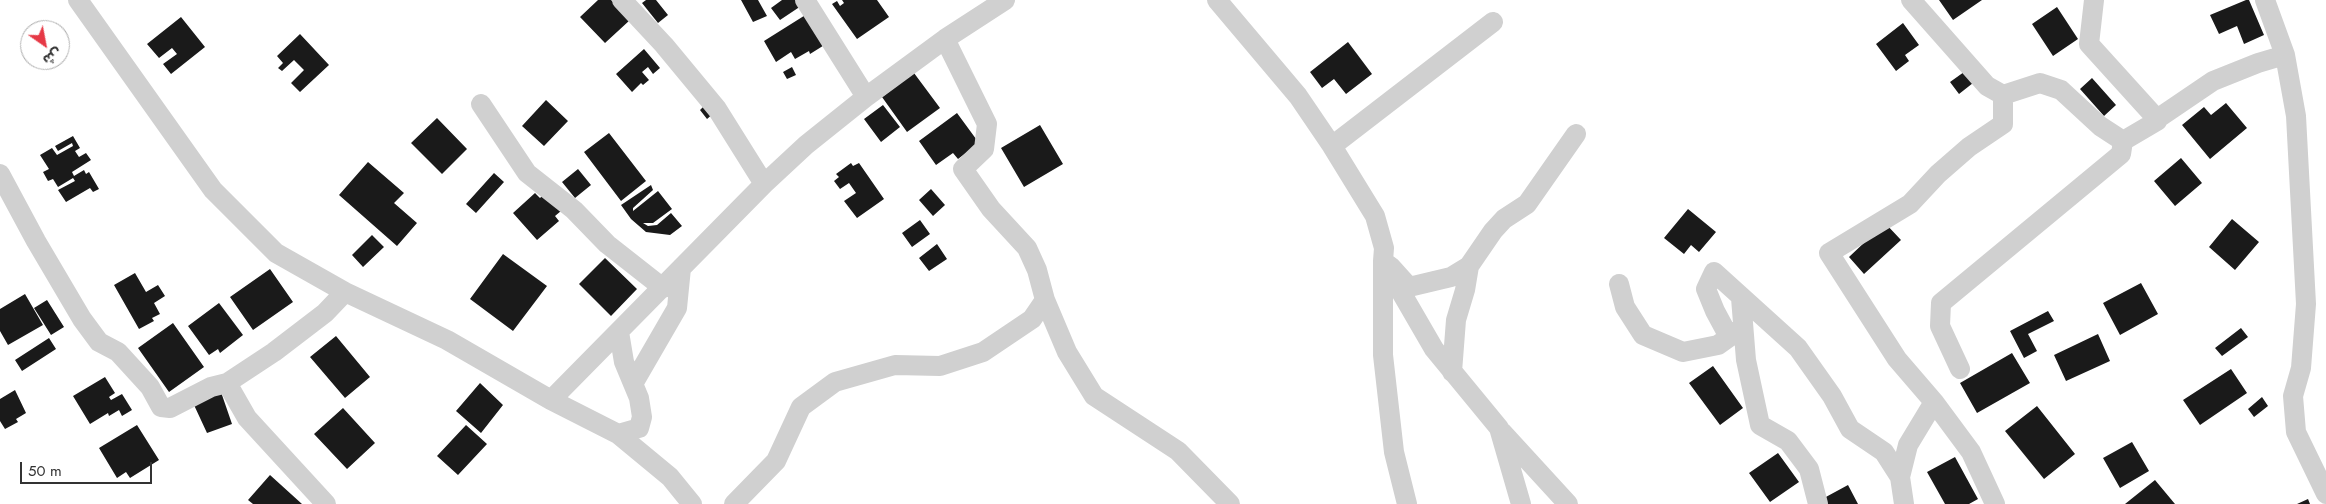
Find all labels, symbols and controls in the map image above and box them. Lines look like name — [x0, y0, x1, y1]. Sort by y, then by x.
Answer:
north arrow — [20, 20, 70, 70]
text: ش — [39, 43, 66, 70]
scale bar — [22, 452, 155, 484]
text: 50 m — [28, 460, 62, 482]

